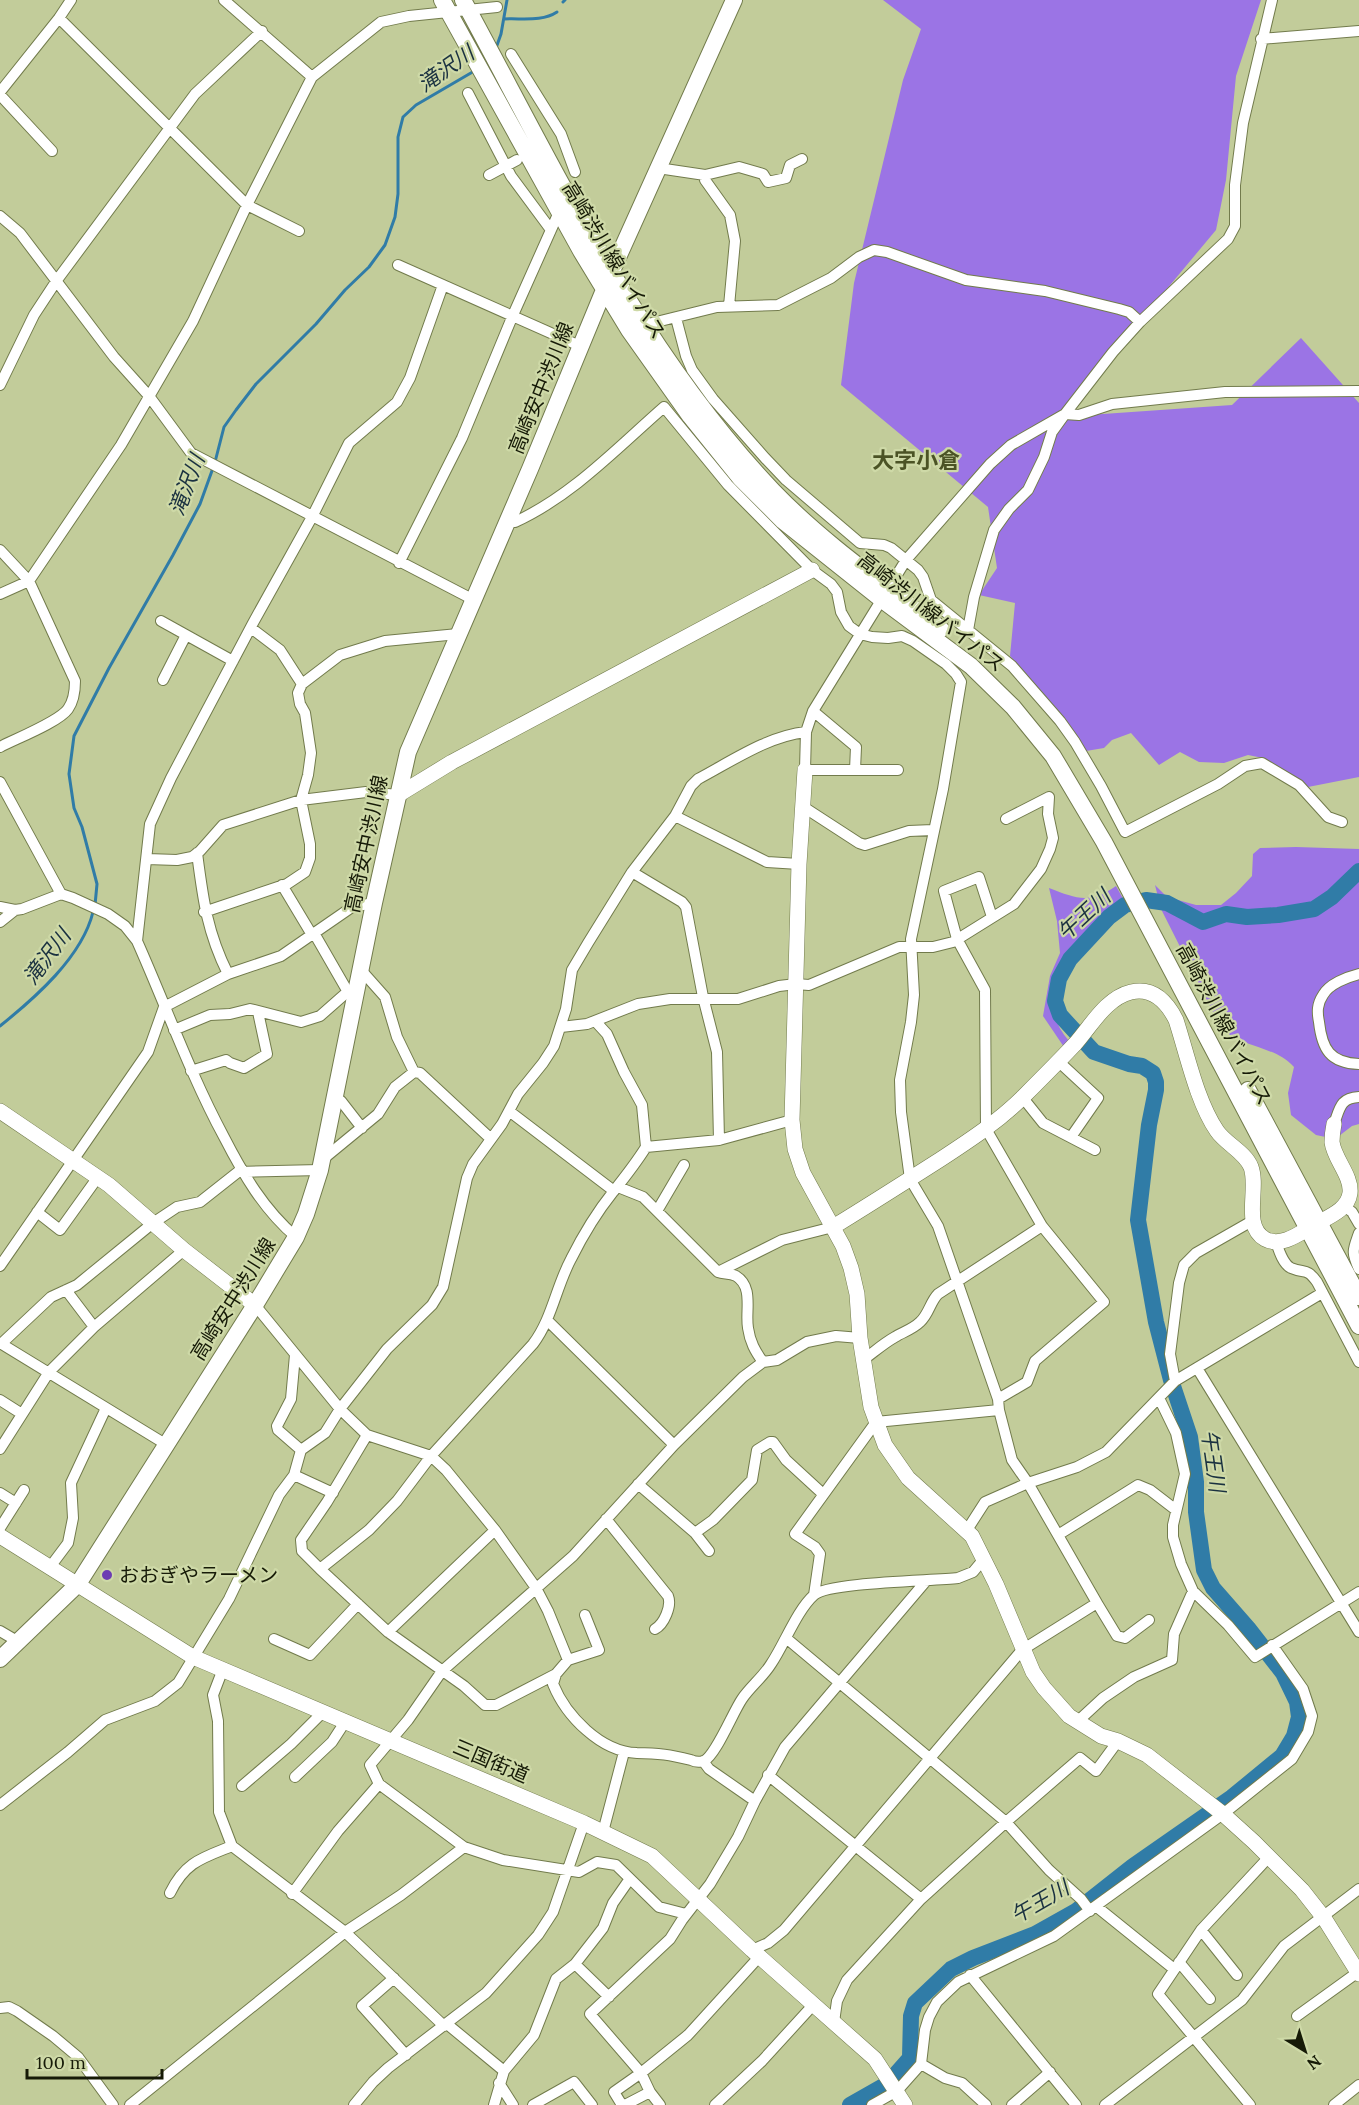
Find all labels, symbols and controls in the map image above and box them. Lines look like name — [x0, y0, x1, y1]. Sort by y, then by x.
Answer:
water label: 滝沢川 — [412, 38, 481, 98]
street label: 高崎渋川線バイパス — [557, 176, 671, 343]
street label: 高崎安中渋川線 — [503, 318, 578, 457]
district label: 大字小倉 — [872, 446, 960, 474]
water label: 滝沢川 — [163, 449, 211, 519]
street label: 高崎渋川線バイパス — [853, 546, 1010, 677]
street label: 高崎安中渋川線 — [339, 773, 392, 915]
water label: 午王川 — [1051, 882, 1117, 946]
water label: 滝沢川 — [17, 922, 78, 990]
street label: 高崎渋川線バイパス — [1171, 939, 1278, 1109]
street label: 高崎安中渋川線 — [185, 1233, 280, 1365]
water label: 午王川 — [1196, 1428, 1232, 1496]
place label: おおぎやラーメン — [119, 1562, 278, 1587]
marker: おおぎやラーメン — [100, 1568, 114, 1582]
street label: 三国街道 — [449, 1733, 533, 1788]
water label: 午王川 — [1006, 1873, 1076, 1929]
north arrow — [1275, 2021, 1335, 2081]
scale bar — [27, 2042, 162, 2080]
text: 100 m — [36, 2051, 86, 2074]
text: N — [1303, 2051, 1325, 2075]

